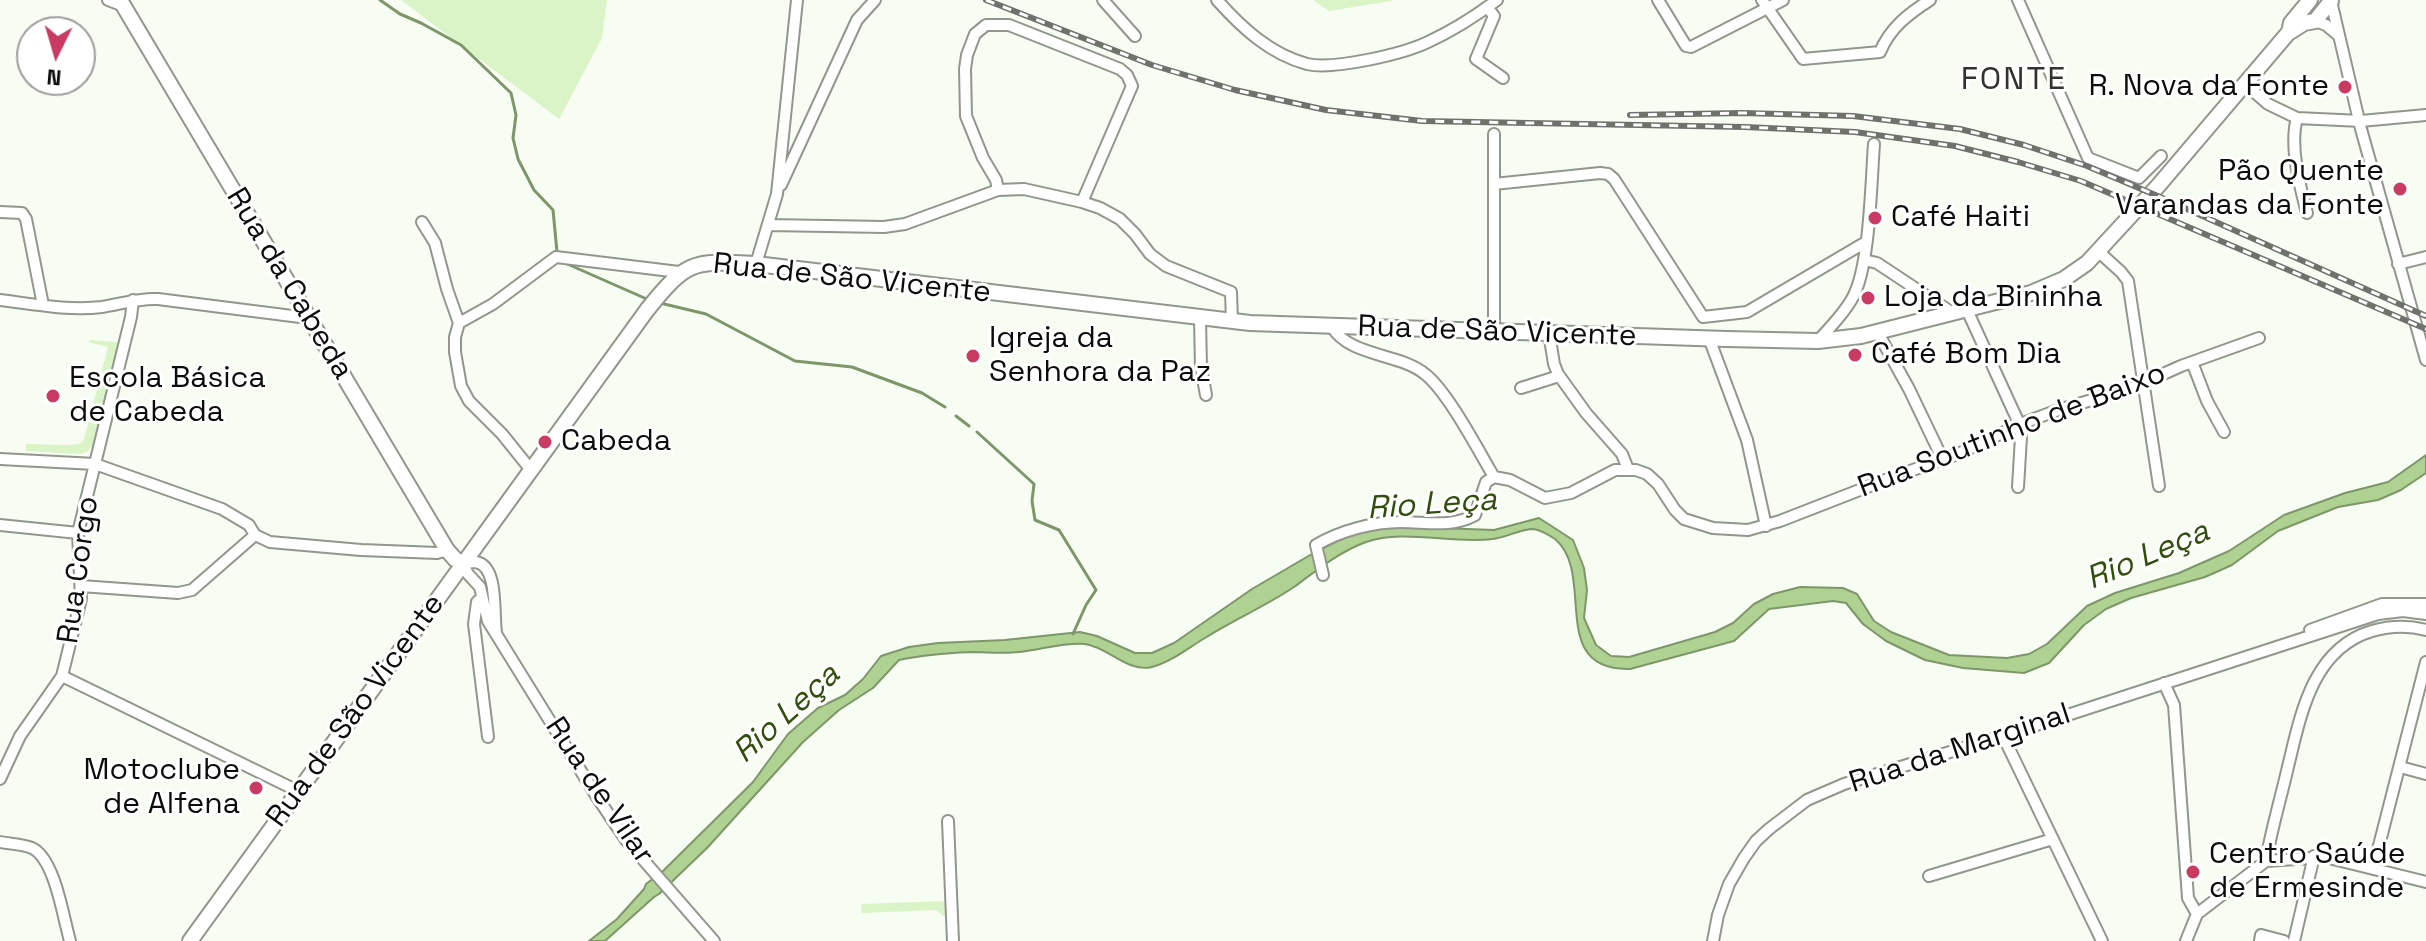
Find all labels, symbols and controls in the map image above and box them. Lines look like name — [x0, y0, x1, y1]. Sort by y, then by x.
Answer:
north arrow — [16, 16, 96, 96]
district label: FONTE — [1961, 61, 2067, 99]
text: N — [46, 63, 63, 93]
place label: R. Nova da Fonte — [2088, 69, 2329, 105]
marker: R. Nova da Fonte — [2336, 78, 2354, 96]
place label: Pão Quente Varandas da Fonte — [2115, 154, 2384, 224]
marker: Pão Quente Varandas da Fonte — [2391, 180, 2409, 198]
street label: Rua da Cabeda — [218, 182, 360, 386]
place label: Café Haiti — [1891, 200, 2030, 236]
marker: Café Haiti — [1866, 209, 1884, 227]
street label: Rua de São Vicente — [711, 247, 993, 311]
place label: Loja da Bininha — [1884, 280, 2102, 316]
marker: Loja da Bininha — [1859, 289, 1877, 307]
street label: Rua de São Vicente — [1357, 309, 1637, 355]
place label: Igreja da Senhora da Paz — [989, 321, 1211, 392]
place label: Café Bom Dia — [1871, 337, 2061, 373]
marker: Café Bom Dia — [1846, 346, 1864, 364]
marker: Igreja da Senhora da Paz — [964, 347, 982, 365]
street label: Rua Soutinho de Baixo — [1853, 356, 2171, 506]
place label: Escola Básica de Cabeda — [69, 361, 266, 432]
marker: Escola Básica de Cabeda — [44, 387, 62, 405]
place label: Cabeda — [561, 424, 671, 460]
marker: Cabeda — [536, 433, 554, 451]
water label: Rio Leça — [1366, 481, 1498, 529]
street label: Rua Corgo — [51, 494, 107, 646]
water label: Rio Leça — [2081, 513, 2215, 599]
street label: Rua de São Vicente — [259, 588, 453, 834]
water label: Rio Leça — [726, 656, 848, 772]
street label: Rua da Marginal — [1845, 696, 2075, 802]
street label: Rua de Vilar — [537, 711, 661, 871]
place label: Motoclube de Alfena — [84, 753, 240, 824]
marker: Motoclube de Alfena — [247, 779, 265, 797]
place label: Centro Saúde de Ermesinde — [2209, 837, 2406, 908]
marker: Centro Saúde de Ermesinde — [2184, 863, 2202, 881]

